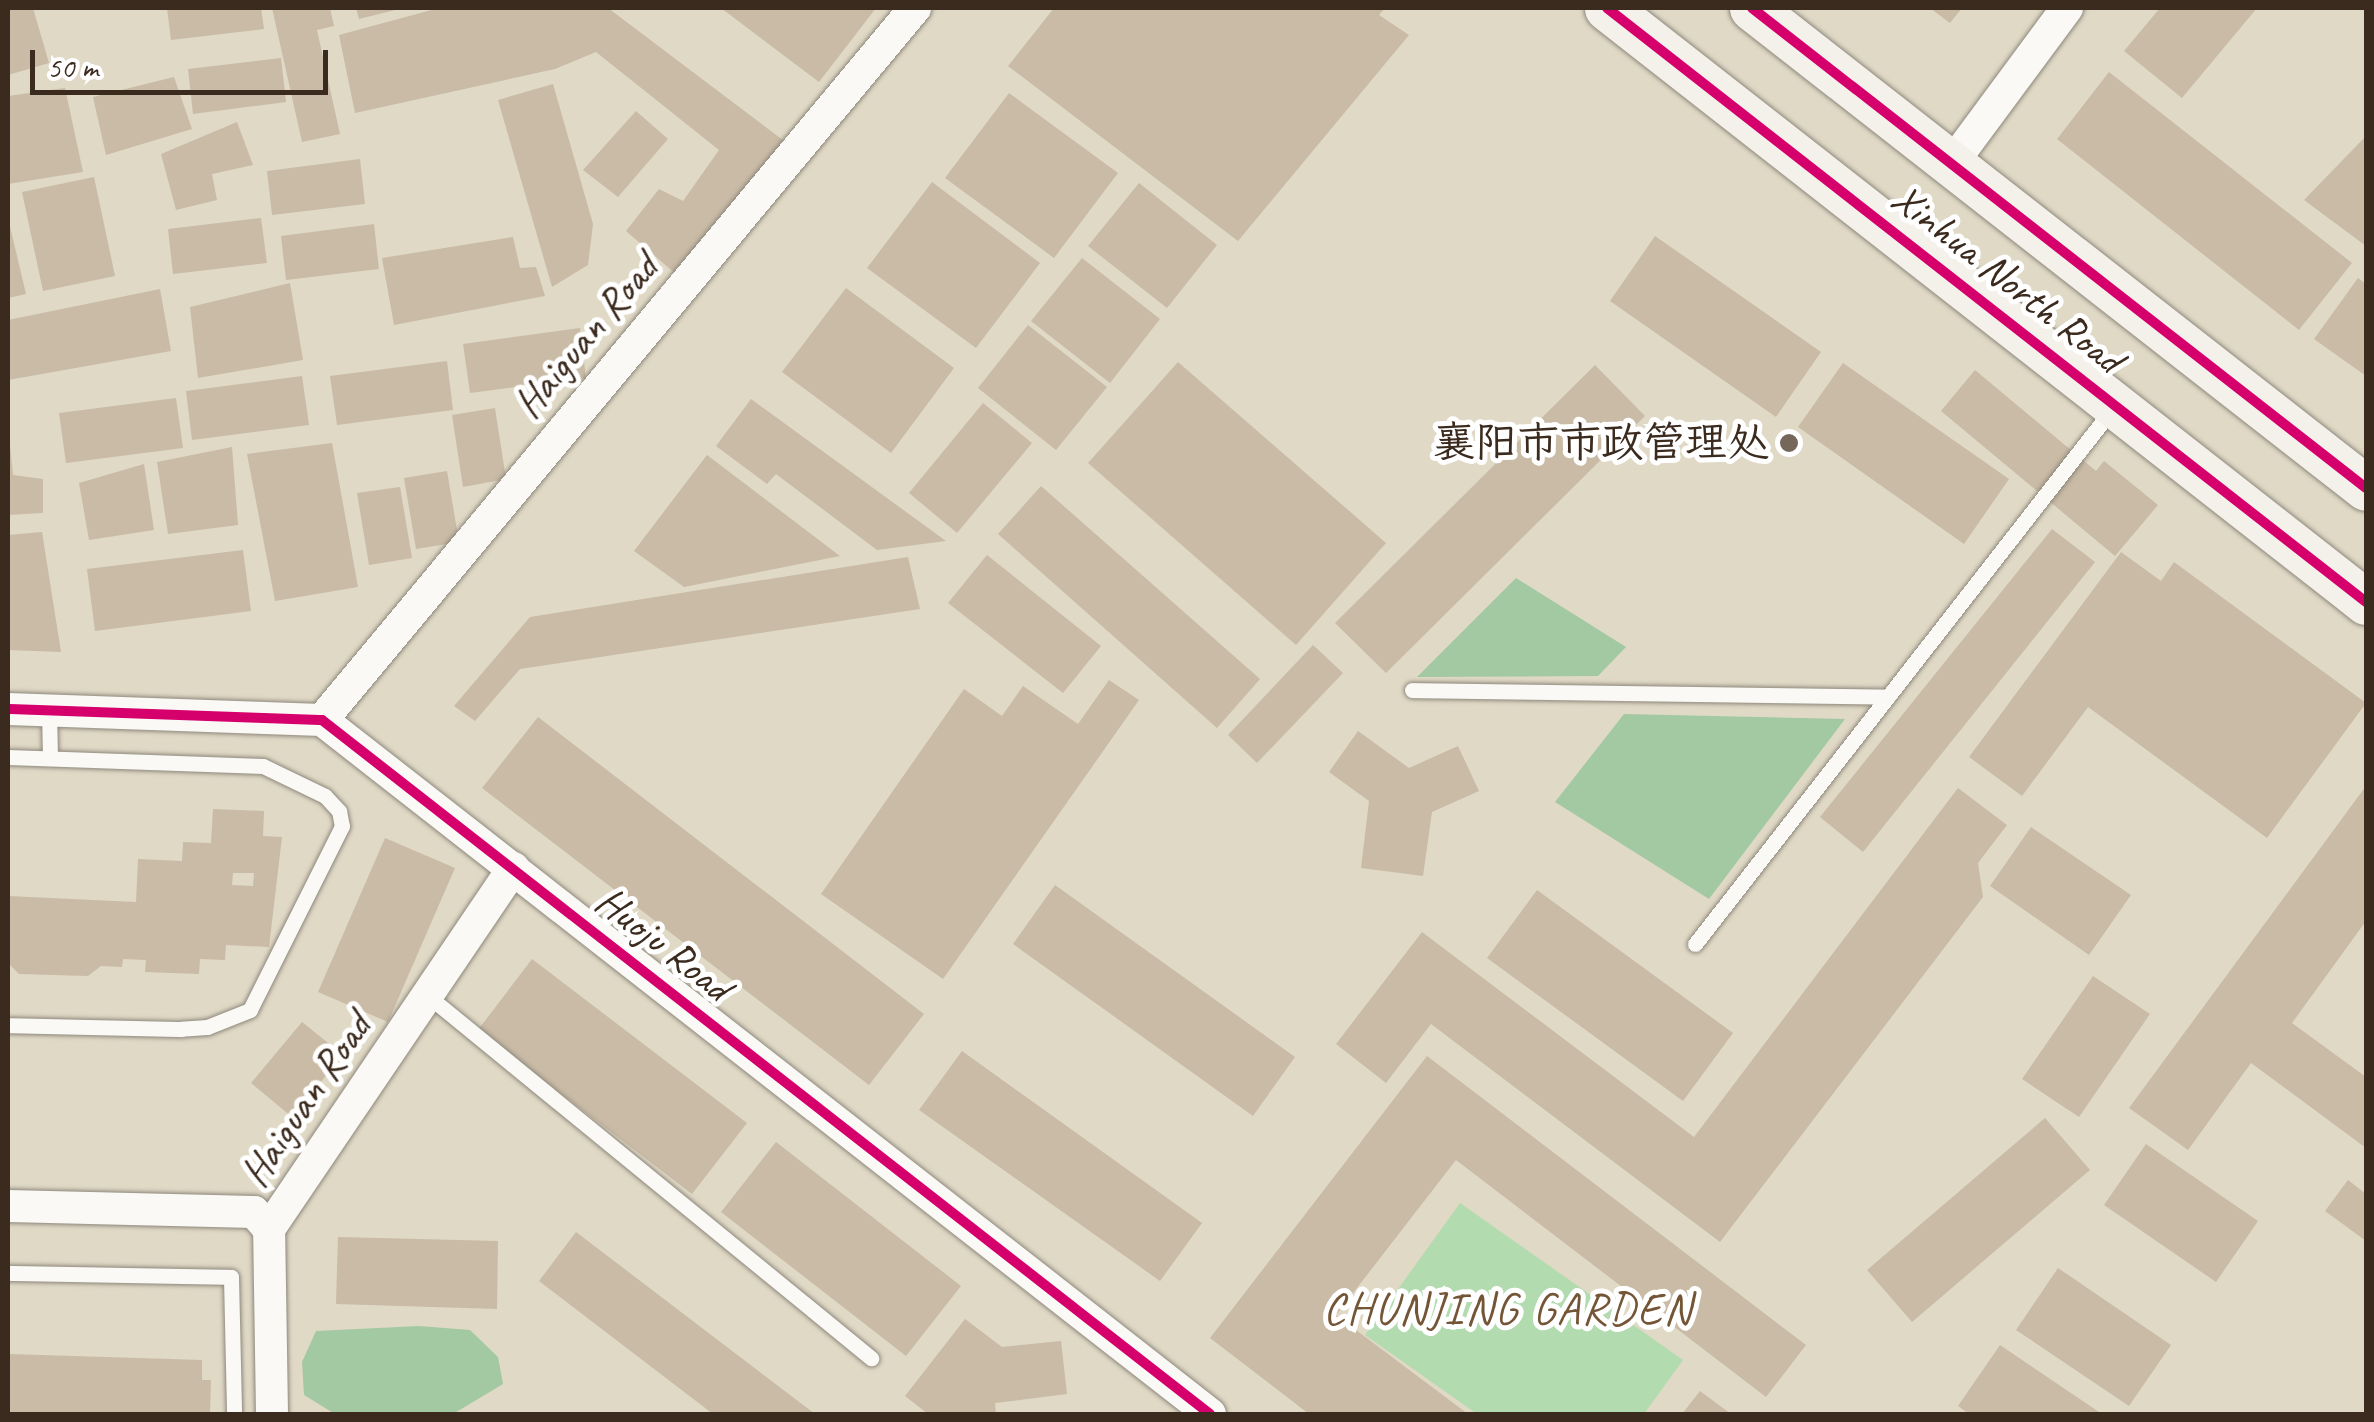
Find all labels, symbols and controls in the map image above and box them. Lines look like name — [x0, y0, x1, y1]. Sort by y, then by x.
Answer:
scale bar — [35, 30, 332, 92]
text: 50 m — [47, 48, 98, 86]
street label: Xinhua North Road — [1881, 173, 2133, 385]
street label: Haiguan Road — [503, 244, 669, 428]
place label: 襄阳市市政管理处 — [1433, 418, 1769, 468]
marker: 襄阳市市政管理处 — [1778, 432, 1800, 454]
street label: Huoju Road — [585, 875, 741, 1013]
street label: Haiguan Road — [230, 1004, 382, 1196]
district label: CHUNJING GARDEN — [1326, 1282, 1690, 1336]

